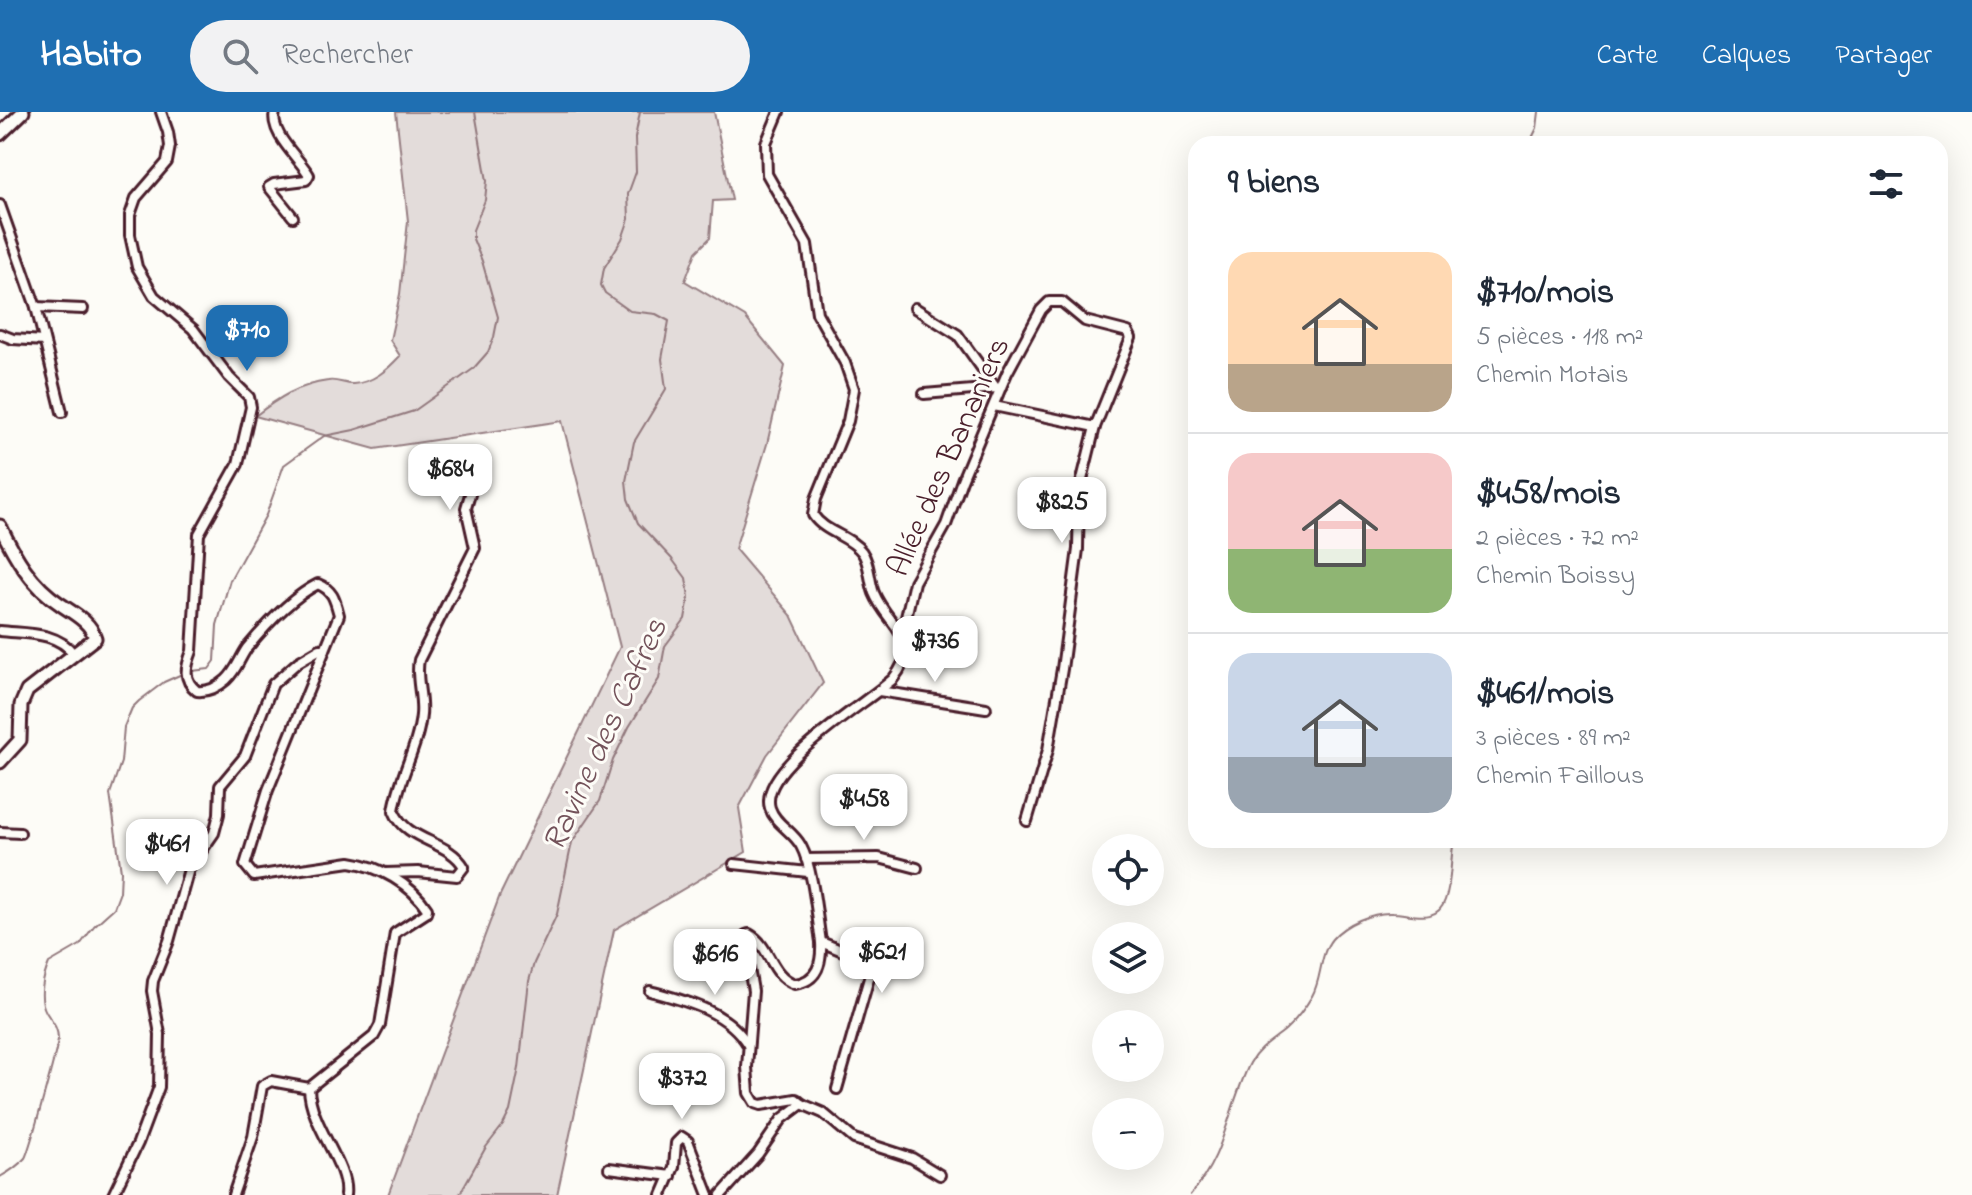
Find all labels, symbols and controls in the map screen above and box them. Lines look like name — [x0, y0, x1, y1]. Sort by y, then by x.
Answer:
search box — [190, 20, 750, 92]
text: Habito — [40, 28, 142, 84]
icon: search — [218, 34, 262, 78]
text: Rechercher — [282, 34, 413, 78]
text: Carte — [1597, 36, 1658, 77]
text: Calques — [1702, 36, 1791, 77]
text: Partager — [1835, 36, 1932, 77]
text: 9 biens — [1228, 159, 1320, 209]
icon: filters — [1864, 162, 1908, 206]
text: $710/mois — [1476, 269, 1614, 319]
icon: home — [1292, 284, 1388, 380]
pin: $710 — [200, 305, 294, 373]
text: $710 — [224, 312, 270, 350]
text: 5 pièces · 118 m² — [1476, 319, 1644, 357]
street label: Allée des Bananiers — [876, 330, 1024, 585]
text: Chemin Motais — [1476, 357, 1628, 395]
pin: $684 — [403, 444, 497, 512]
text: $684 — [426, 451, 474, 489]
text: $458/mois — [1476, 470, 1621, 520]
pin: $825 — [1015, 477, 1109, 545]
text: $825 — [1035, 484, 1089, 522]
icon: home — [1292, 485, 1388, 581]
text: 2 pièces · 72 m² — [1476, 520, 1639, 558]
text: Chemin Boissy — [1476, 558, 1635, 596]
water label: Ravine des Cafres — [531, 610, 683, 860]
pin: $736 — [888, 616, 982, 684]
text: $736 — [911, 623, 959, 661]
text: $461/mois — [1476, 670, 1614, 720]
icon: home — [1292, 685, 1388, 781]
text: 3 pièces · 89 m² — [1476, 720, 1631, 758]
text: Chemin Faillous — [1476, 758, 1644, 796]
pin: $458 — [817, 774, 911, 842]
text: $458 — [838, 781, 890, 819]
pin: $461 — [120, 819, 214, 887]
text: $461 — [144, 826, 190, 864]
map controls — [1092, 834, 1164, 1170]
button: locate — [1092, 834, 1164, 906]
button: layers — [1092, 922, 1164, 994]
pin: $621 — [835, 927, 929, 995]
pin: $616 — [668, 929, 762, 997]
text: $621 — [858, 934, 906, 972]
text: $616 — [692, 936, 738, 974]
button: + — [1092, 1010, 1164, 1082]
pin: $372 — [635, 1053, 729, 1121]
text: $372 — [657, 1060, 707, 1098]
button: − — [1092, 1098, 1164, 1170]

